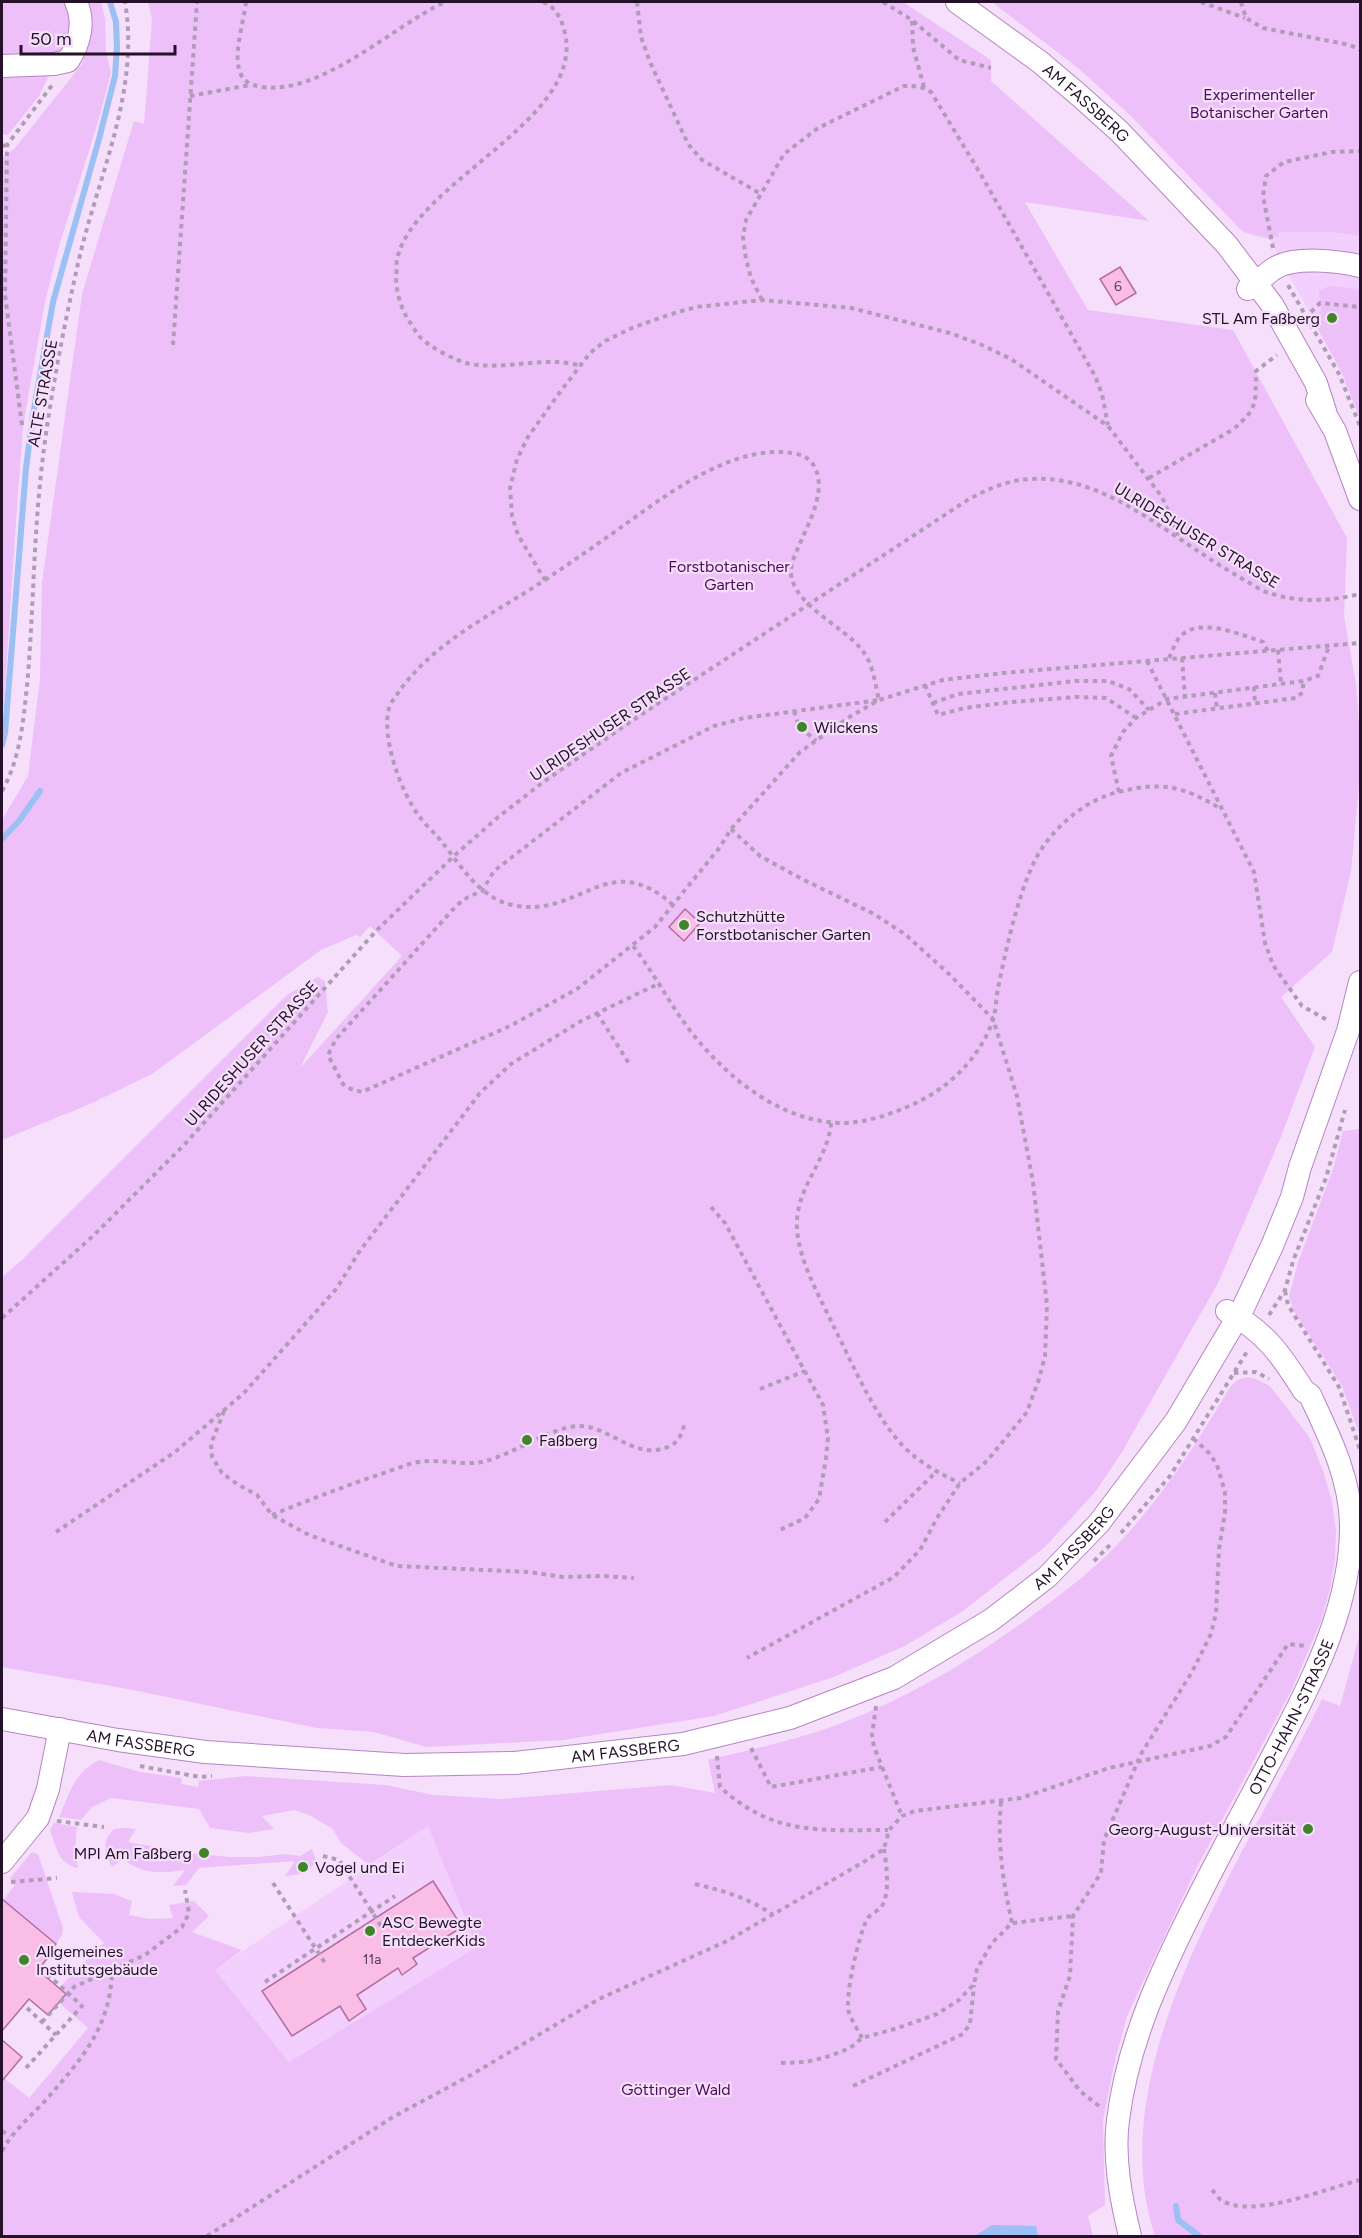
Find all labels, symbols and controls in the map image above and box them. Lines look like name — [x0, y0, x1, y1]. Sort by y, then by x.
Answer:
scale bar — [21, 18, 176, 56]
text: 50 m — [30, 28, 72, 50]
street label: AM FASSBERG — [1039, 60, 1133, 146]
park label: Experimenteller Botanischer Garten — [1190, 85, 1328, 122]
house number: 6 — [1114, 278, 1122, 295]
place label: STL Am Faßberg — [1202, 309, 1320, 328]
marker: STL Am Faßberg — [1325, 311, 1339, 325]
street label: ALTE STRASSE — [24, 338, 61, 448]
street label: ULRIDESHUSER STRASSE — [1111, 478, 1283, 592]
park label: Forstbotanischer Garten — [668, 557, 790, 594]
street label: ULRIDESHUSER STRASSE — [526, 664, 694, 785]
place label: Wilckens — [814, 718, 878, 737]
marker: Wilckens — [795, 720, 809, 734]
place label: Schutzhütte Forstbotanischer Garten — [696, 907, 871, 944]
marker: Schutzhütte Forstbotanischer Garten — [677, 918, 691, 932]
street label: ULRIDESHUSER STRASSE — [181, 977, 322, 1130]
place label: Faßberg — [539, 1431, 598, 1450]
marker: Faßberg — [520, 1433, 534, 1447]
street label: AM FASSBERG — [1030, 1502, 1119, 1594]
street label: OTTO-HAHN-STRASSE — [1245, 1636, 1338, 1798]
street label: AM FASSBERG — [85, 1726, 196, 1761]
street label: AM FASSBERG — [570, 1735, 680, 1767]
place label: Georg-August-Universität — [1108, 1820, 1296, 1839]
marker: Georg-August-Universität — [1301, 1822, 1315, 1836]
place label: MPI Am Faßberg — [74, 1844, 192, 1863]
marker: MPI Am Faßberg — [197, 1846, 211, 1860]
place label: Vogel und Ei — [315, 1858, 405, 1877]
marker: Vogel und Ei — [296, 1860, 310, 1874]
place label: ASC Bewegte EntdeckerKids — [382, 1913, 485, 1950]
marker: ASC Bewegte EntdeckerKids — [363, 1924, 377, 1938]
place label: Allgemeines Institutsgebäude — [36, 1942, 158, 1979]
house number: 11a — [363, 1951, 381, 1968]
marker: Allgemeines Institutsgebäude — [17, 1953, 31, 1967]
park label: Göttinger Wald — [621, 2080, 731, 2099]

